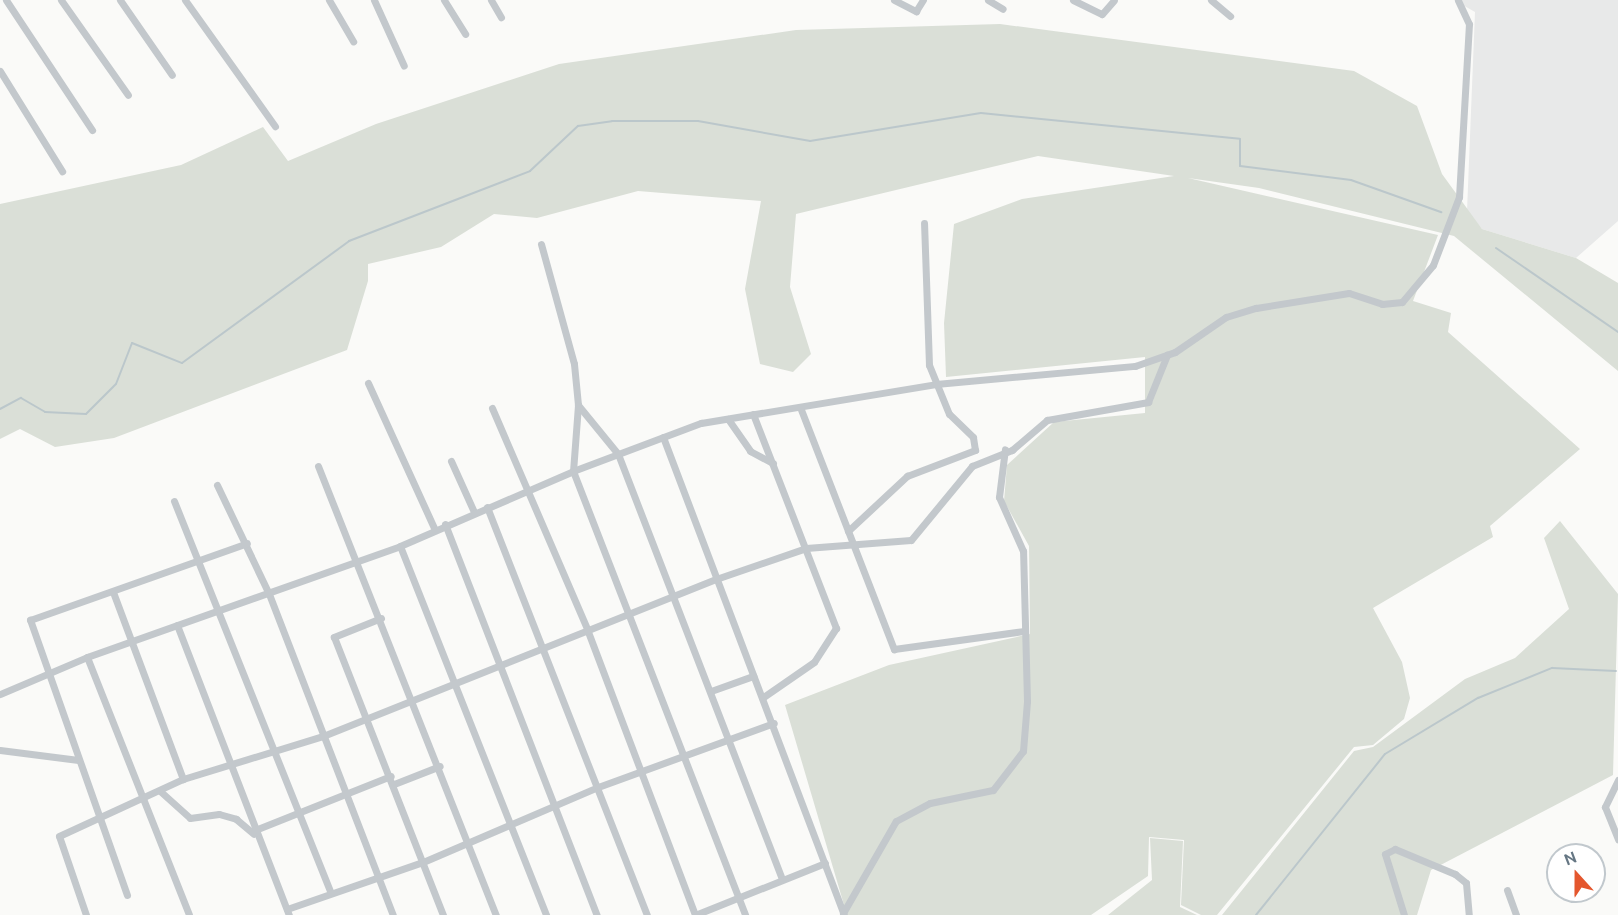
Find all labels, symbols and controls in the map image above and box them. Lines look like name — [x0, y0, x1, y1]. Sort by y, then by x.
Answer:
north arrow — [1546, 843, 1606, 903]
text: N — [1561, 848, 1579, 869]

